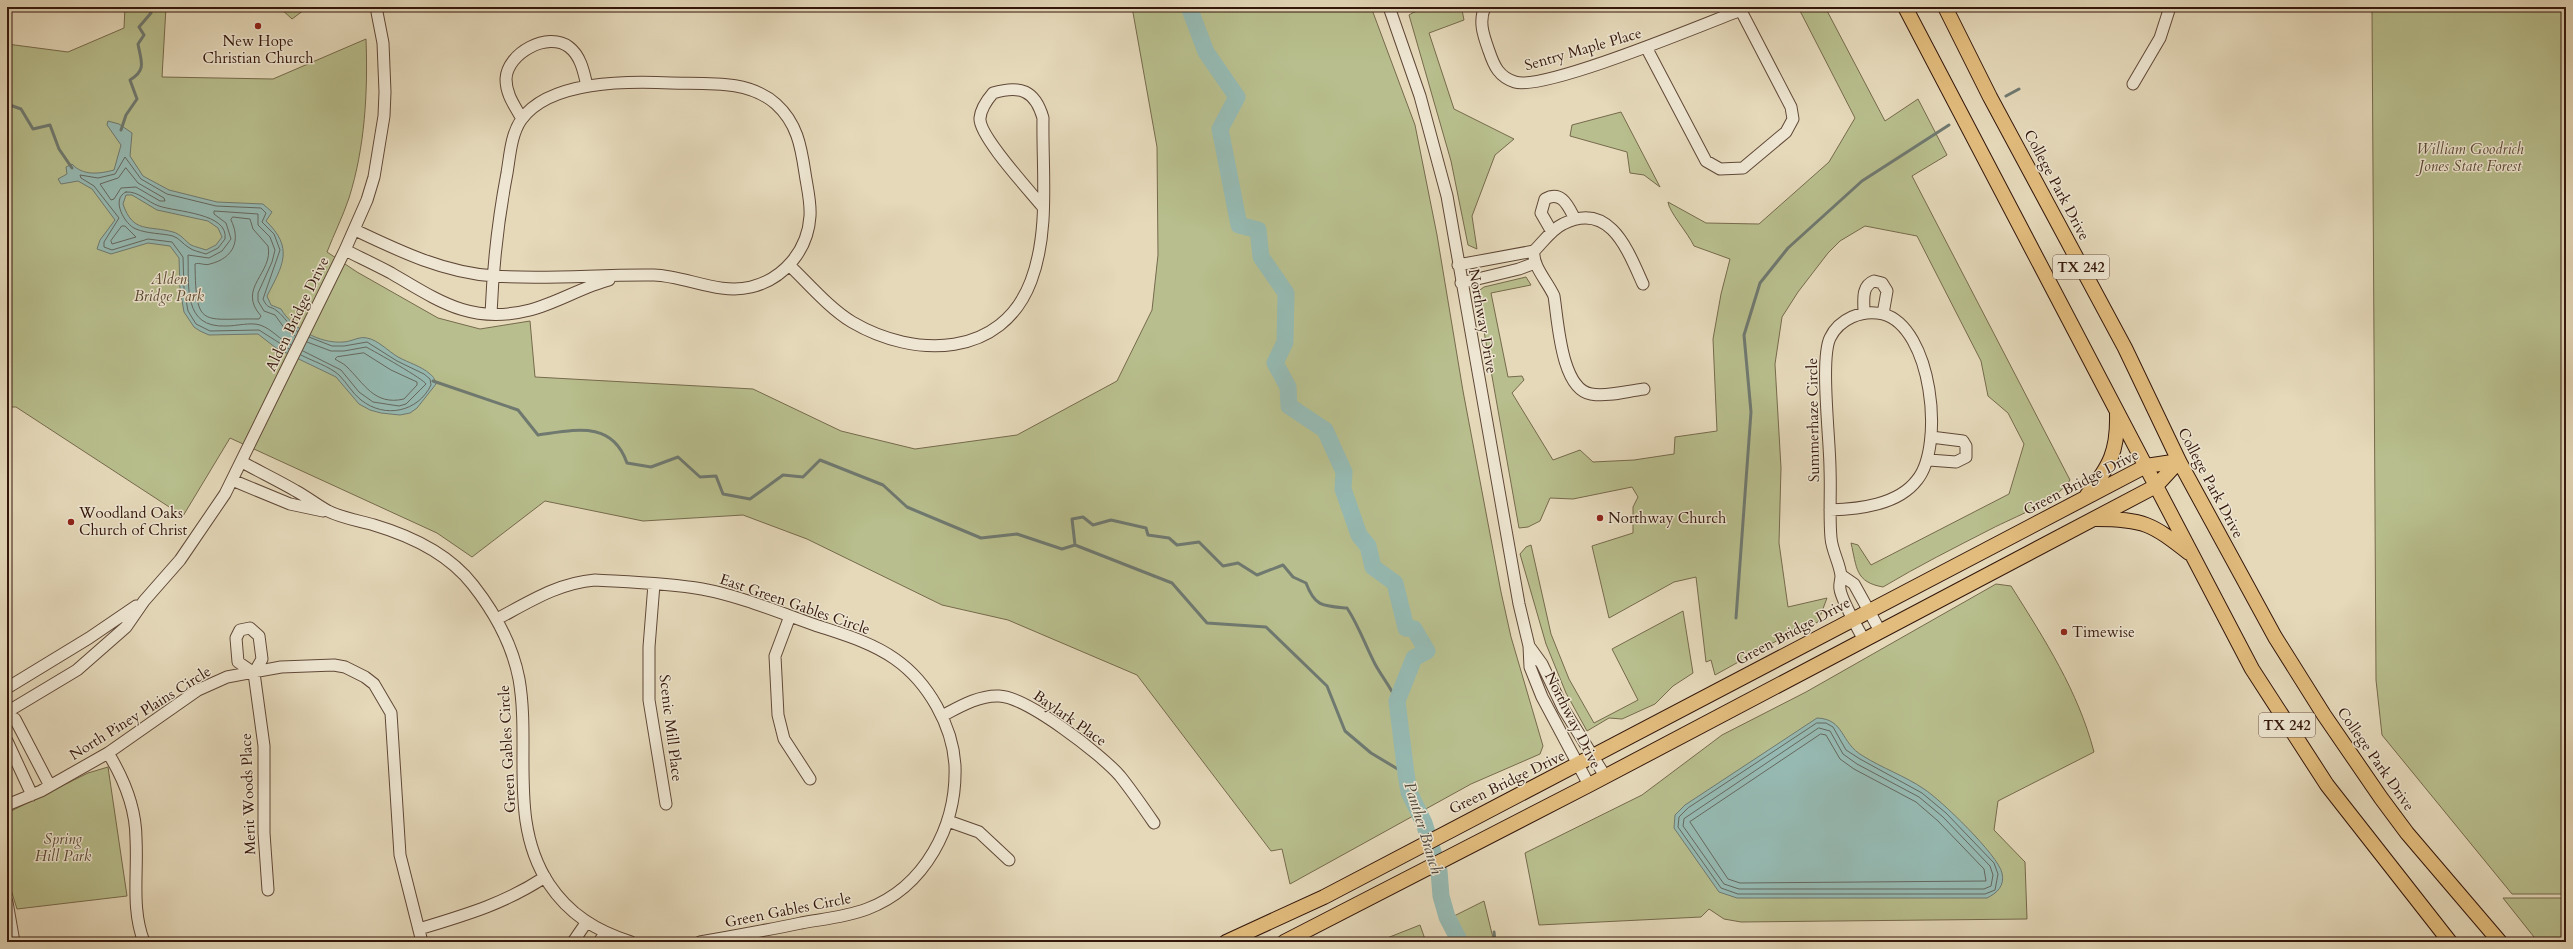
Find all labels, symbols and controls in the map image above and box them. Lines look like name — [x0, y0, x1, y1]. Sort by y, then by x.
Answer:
marker: New Hope Christian Church — [253, 21, 263, 31]
street label: Sentry Maple Place — [1522, 23, 1644, 75]
place label: New Hope Christian Church — [203, 31, 314, 68]
street label: College Park Drive — [2019, 126, 2095, 244]
park label: William Goodrich Jones State Forest — [2415, 139, 2525, 176]
street label: Alden Bridge Drive — [261, 253, 334, 375]
road number: TX 242 — [2053, 255, 2109, 279]
street label: Northway Drive — [1464, 267, 1502, 375]
park label: Alden Bridge Park — [134, 269, 204, 306]
street label: Summerhaze Circle — [1802, 358, 1824, 482]
street label: College Park Drive — [2173, 424, 2249, 542]
street label: Green Bridge Drive — [2020, 444, 2142, 520]
place label: Woodland Oaks Church of Christ — [78, 503, 188, 540]
place label: Northway Church — [1608, 508, 1727, 528]
marker: Northway Church — [1595, 513, 1605, 523]
marker: Woodland Oaks Church of Christ — [66, 517, 76, 527]
street label: East Green Gables Circle — [717, 569, 873, 639]
street label: Green Bridge Drive — [1732, 592, 1854, 670]
place label: Timewise — [2072, 622, 2135, 642]
marker: Timewise — [2059, 627, 2069, 637]
street label: North Piney Plains Circle — [65, 661, 215, 765]
street label: Northway Drive — [1540, 668, 1606, 772]
street label: Scenic Mill Place — [655, 673, 688, 783]
street label: Green Gables Circle — [494, 684, 520, 814]
street label: Baylark Place — [1029, 685, 1111, 751]
street label: College Park Drive — [2333, 703, 2419, 815]
road number: TX 242 — [2259, 713, 2315, 737]
street label: Merit Woods Place — [236, 732, 260, 855]
street label: Green Bridge Drive — [1446, 745, 1569, 819]
water label: Panther Branch — [1399, 779, 1448, 877]
park label: Spring Hill Park — [35, 829, 92, 866]
street label: Green Gables Circle — [723, 888, 853, 932]

